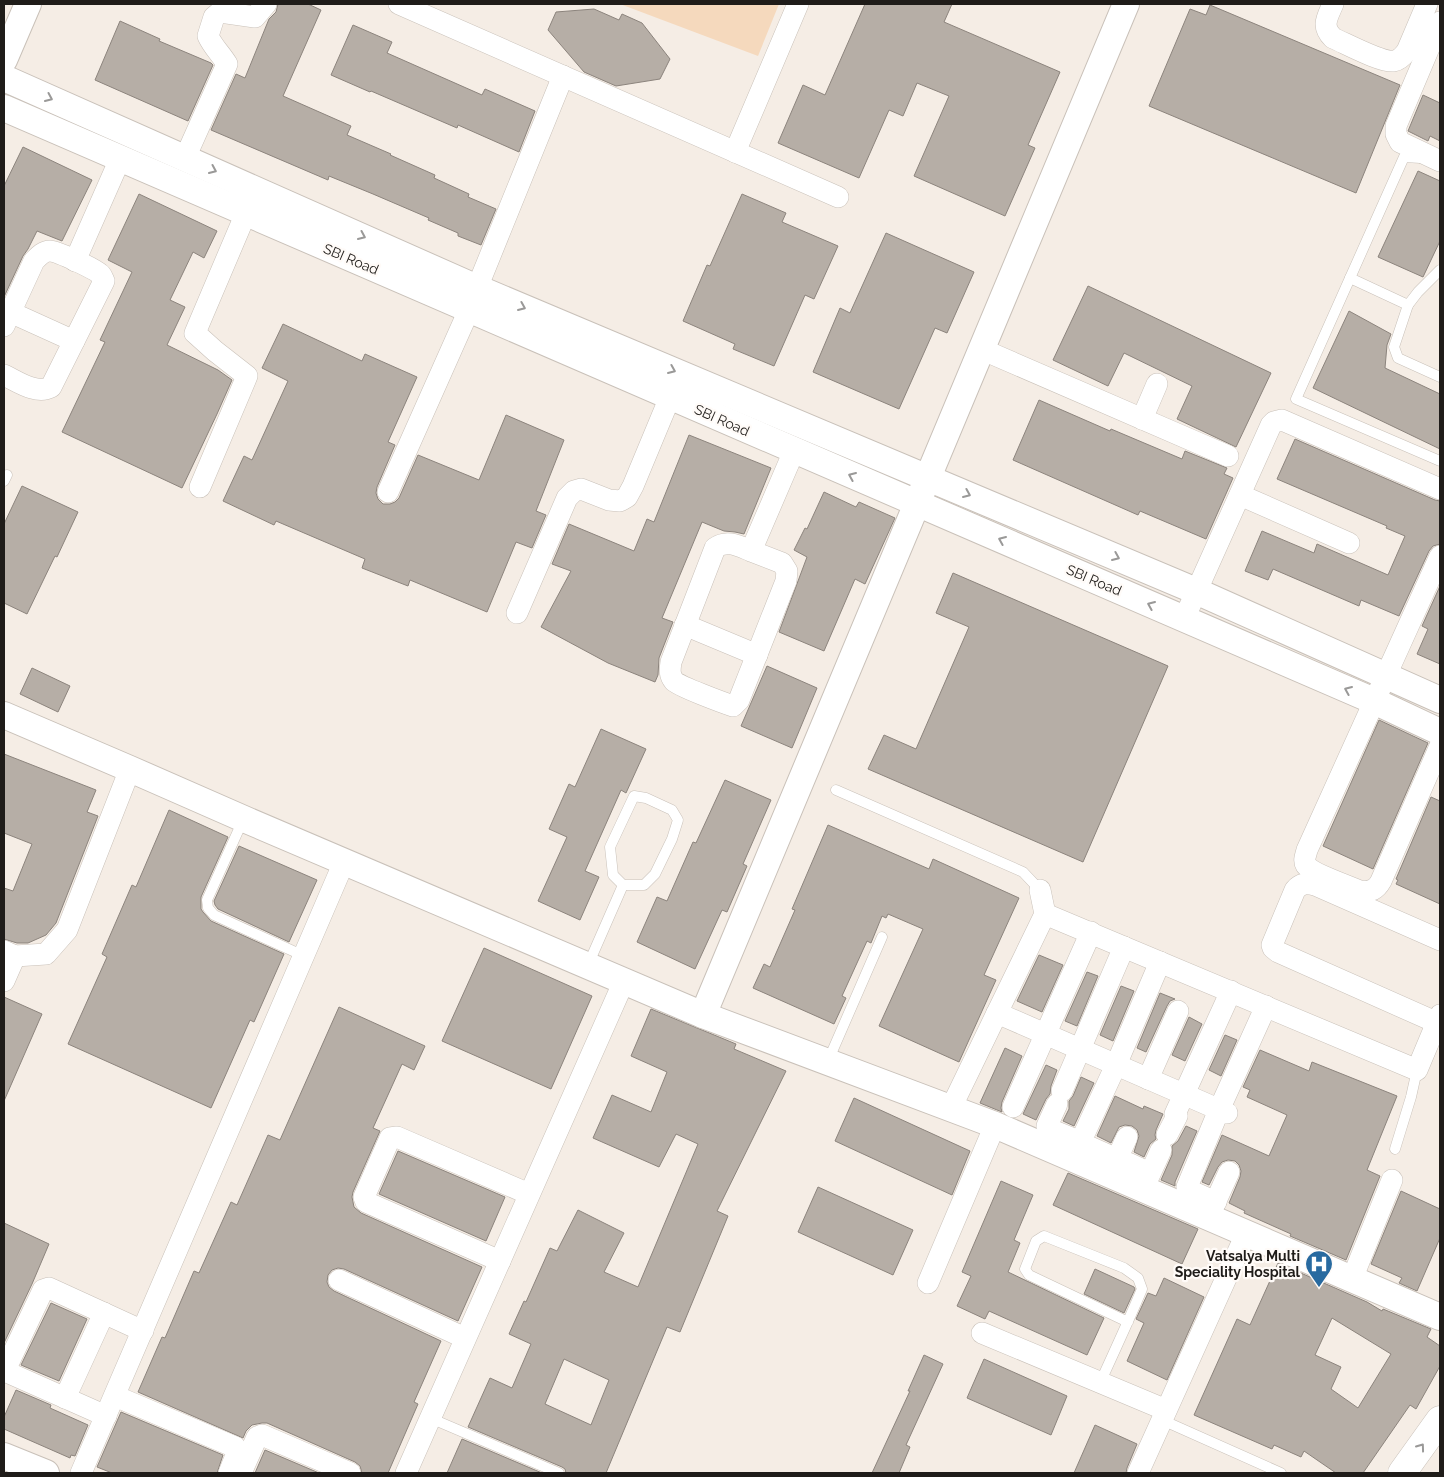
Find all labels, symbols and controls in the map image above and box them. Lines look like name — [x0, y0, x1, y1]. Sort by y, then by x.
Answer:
one-way arrow — [44, 91, 53, 102]
one-way arrow — [208, 164, 217, 175]
one-way arrow — [357, 230, 366, 241]
street label: SBI Road — [321, 240, 381, 278]
one-way arrow — [517, 301, 526, 311]
one-way arrow — [667, 363, 676, 374]
street label: SBI Road — [692, 401, 752, 439]
one-way arrow — [848, 472, 857, 483]
one-way arrow — [962, 488, 971, 498]
one-way arrow — [998, 536, 1007, 547]
one-way arrow — [1111, 551, 1120, 562]
street label: SBI Road — [1064, 561, 1124, 599]
one-way arrow — [1147, 600, 1156, 611]
one-way arrow — [1344, 686, 1353, 696]
place label: Vatsalya Multi Speciality Hospital — [1175, 1248, 1301, 1280]
hospital icon: Vatsalya Multi Speciality Hospital — [1304, 1249, 1334, 1288]
one-way arrow — [1415, 1443, 1424, 1453]

